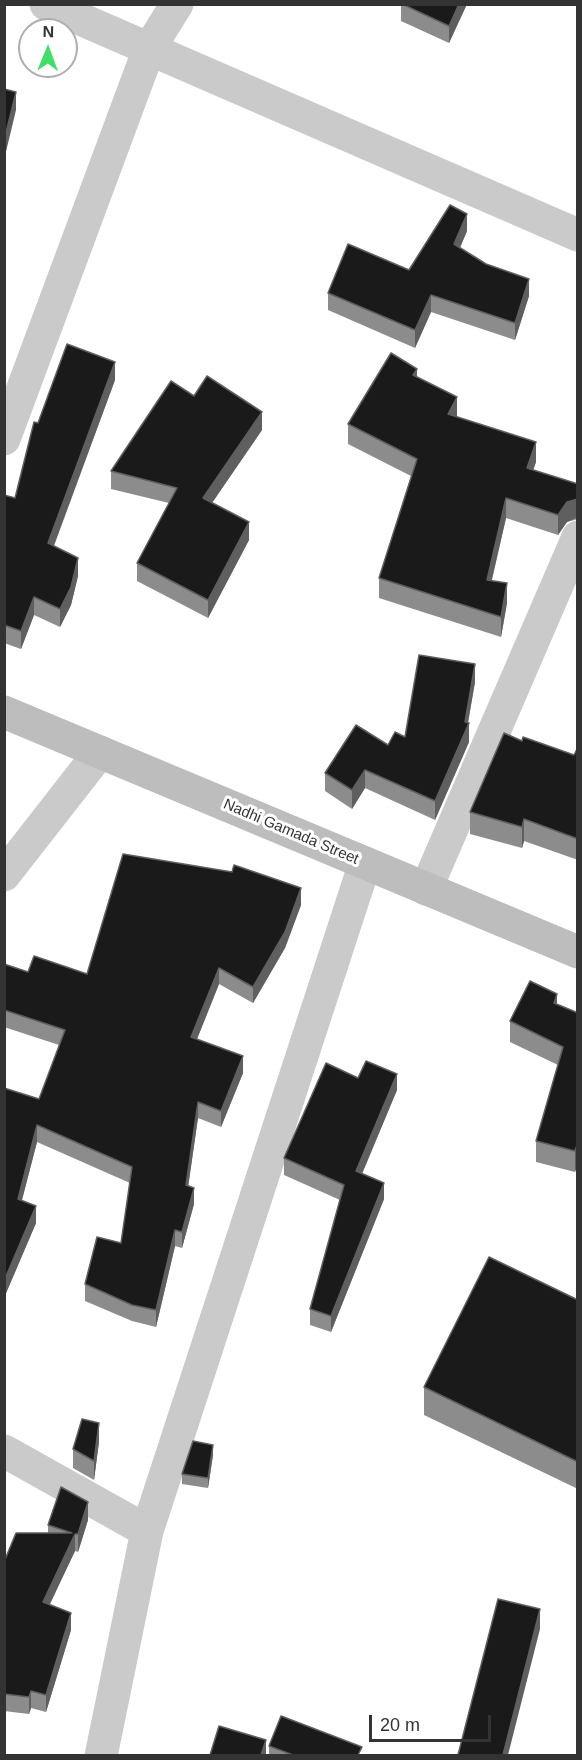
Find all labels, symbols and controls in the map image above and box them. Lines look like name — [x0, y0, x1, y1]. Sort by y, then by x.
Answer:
north arrow — [18, 18, 78, 78]
text: N — [42, 23, 54, 40]
street label: Nadhi Gamada Street — [221, 795, 361, 869]
scale bar — [372, 1703, 494, 1741]
text: 20 m — [380, 1715, 420, 1735]

